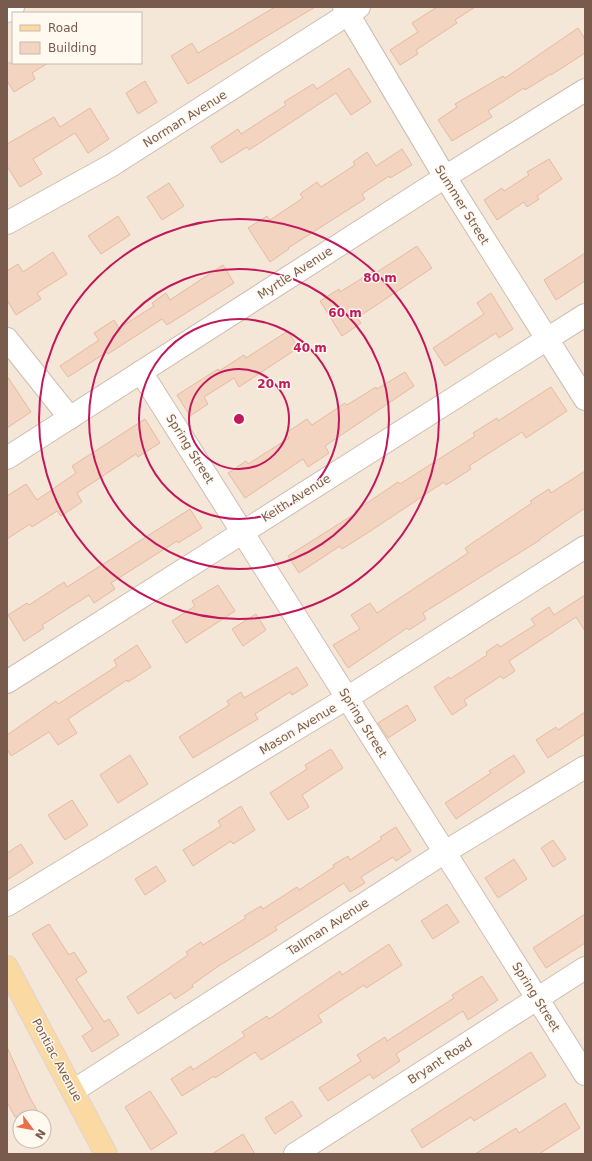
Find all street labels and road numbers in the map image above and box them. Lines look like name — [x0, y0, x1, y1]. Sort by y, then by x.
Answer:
street label: Norman Avenue — [141, 88, 229, 150]
street label: Summer Street — [432, 163, 492, 248]
street label: Myrtle Avenue — [255, 244, 335, 302]
street label: Spring Street — [163, 412, 217, 486]
street label: Keith Avenue — [259, 471, 333, 525]
street label: Spring Street — [336, 686, 390, 760]
street label: Mason Avenue — [257, 701, 339, 757]
street label: Tallman Avenue — [284, 895, 371, 959]
street label: Spring Street — [509, 960, 563, 1034]
street label: Pontiac Avenue — [29, 1016, 85, 1104]
street label: Bryant Road — [405, 1035, 475, 1087]

